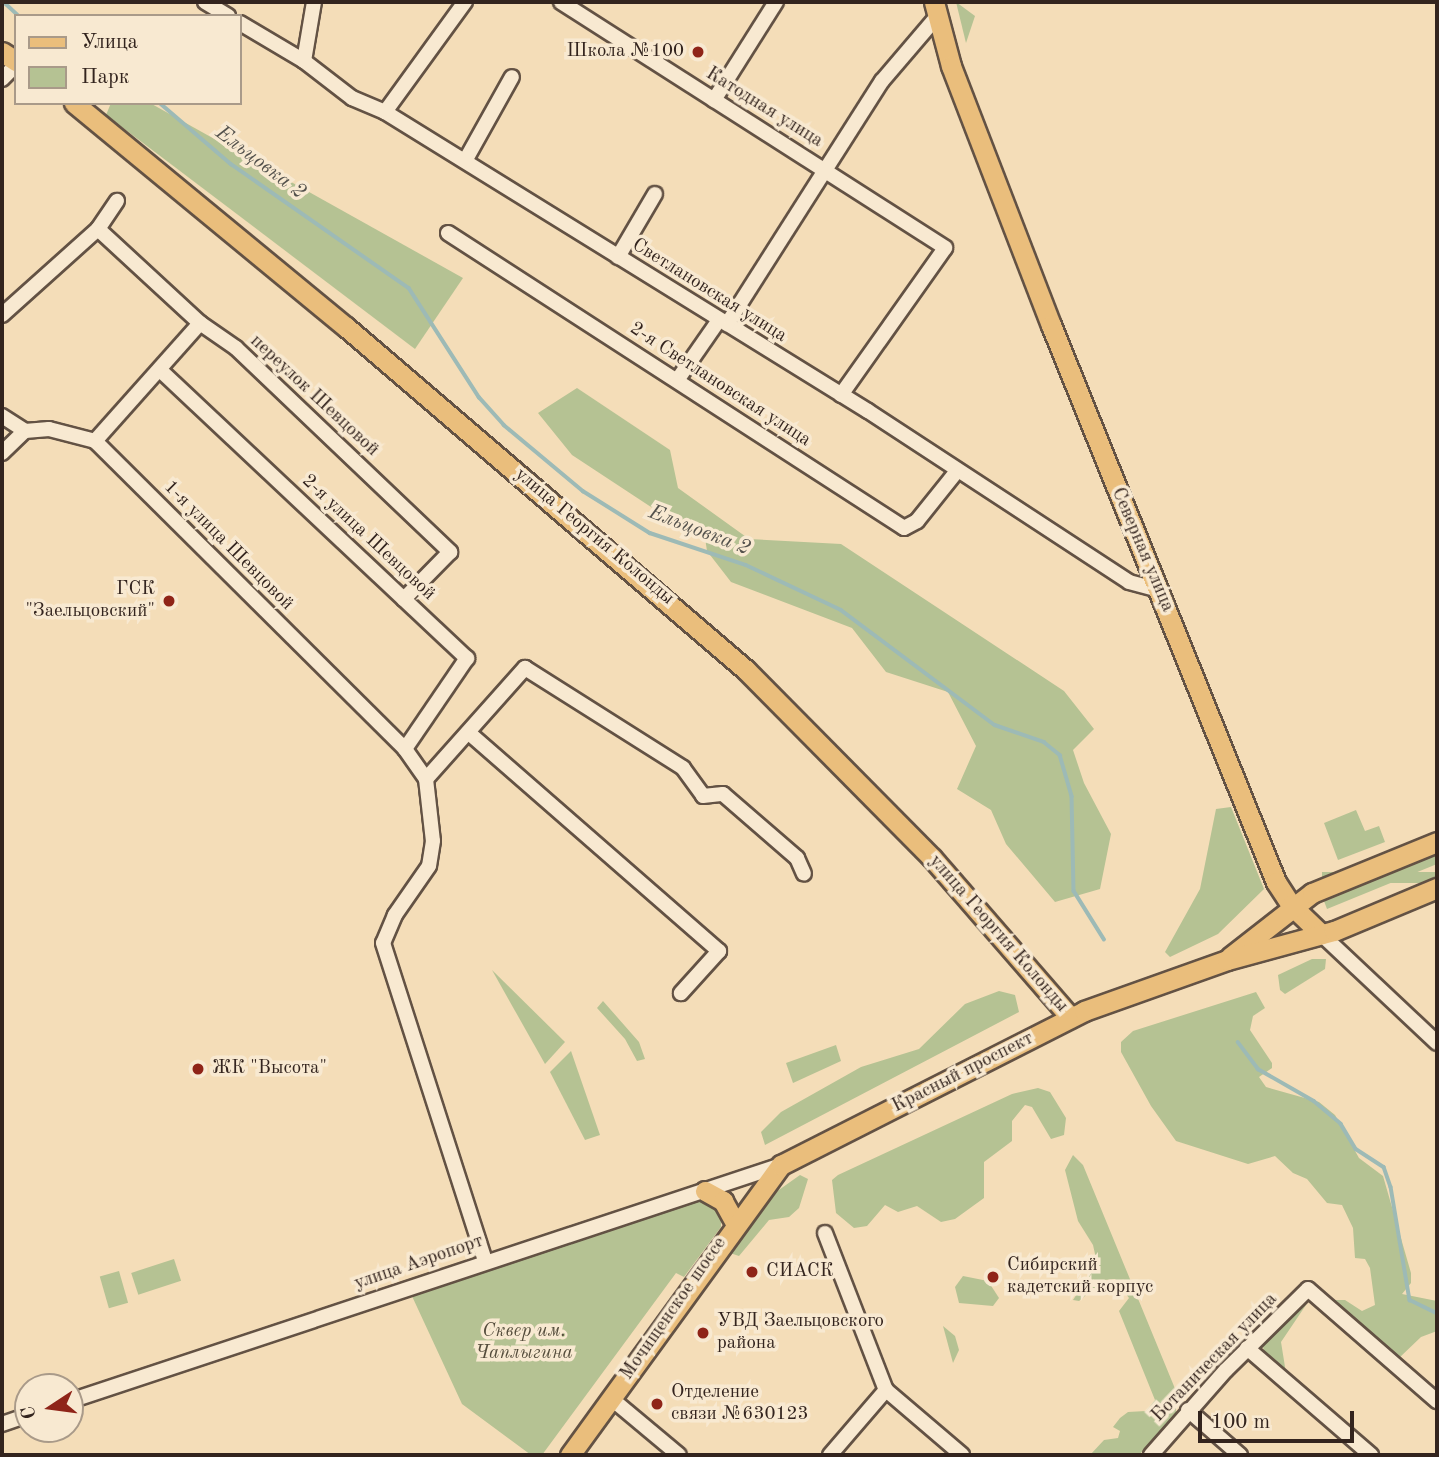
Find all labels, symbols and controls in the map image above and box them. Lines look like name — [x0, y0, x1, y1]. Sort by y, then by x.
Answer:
legend — [14, 14, 242, 105]
text: Улица — [81, 32, 138, 53]
place label: Школа №100 — [566, 41, 684, 63]
marker: Школа №100 — [690, 44, 706, 60]
street label: Катодная улица — [701, 63, 827, 153]
text: Парк — [81, 67, 129, 88]
water label: Ельцовка 2 — [210, 121, 310, 205]
street label: Светлановская улица — [627, 234, 791, 348]
street label: 2-я Светлановская улица — [625, 318, 815, 452]
street label: переулок Шевцовой — [245, 330, 383, 462]
street label: улица Георгия Колонды — [510, 464, 678, 610]
street label: 2-я улица Шевцовой — [296, 470, 440, 606]
street label: 1-я улица Шевцовой — [158, 476, 298, 616]
street label: Северная улица — [1106, 484, 1178, 616]
water label: Ельцовка 2 — [645, 500, 753, 562]
place label: ГСК "Заельцовский" — [25, 579, 155, 623]
marker: ГСК "Заельцовский" — [161, 593, 177, 609]
street label: улица Георгия Колонды — [923, 851, 1073, 1017]
street label: Красный проспект — [889, 1028, 1037, 1118]
place label: ЖК "Высота" — [212, 1058, 327, 1080]
marker: ЖК "Высота" — [190, 1061, 206, 1077]
street label: улица Аэропорт — [352, 1230, 486, 1296]
street label: Мочищенское шоссе — [616, 1233, 732, 1385]
place label: Сибирский кадетский корпус — [1007, 1255, 1153, 1299]
place label: СИАСК — [766, 1261, 834, 1283]
marker: СИАСК — [744, 1264, 760, 1280]
marker: Сибирский кадетский корпус — [985, 1269, 1001, 1285]
street label: Ботаническая улица — [1147, 1289, 1283, 1427]
place label: УВД Заельцовского района — [717, 1311, 884, 1355]
park label: Сквер им. Чаплыгина — [475, 1321, 573, 1365]
marker: УВД Заельцовского района — [695, 1325, 711, 1341]
north arrow — [14, 1373, 84, 1443]
place label: Отделение связи №630123 — [671, 1382, 808, 1426]
marker: Отделение связи №630123 — [649, 1396, 665, 1412]
scale bar — [1201, 1398, 1357, 1442]
text: С — [19, 1404, 41, 1421]
text: 100 m — [1211, 1412, 1270, 1433]

